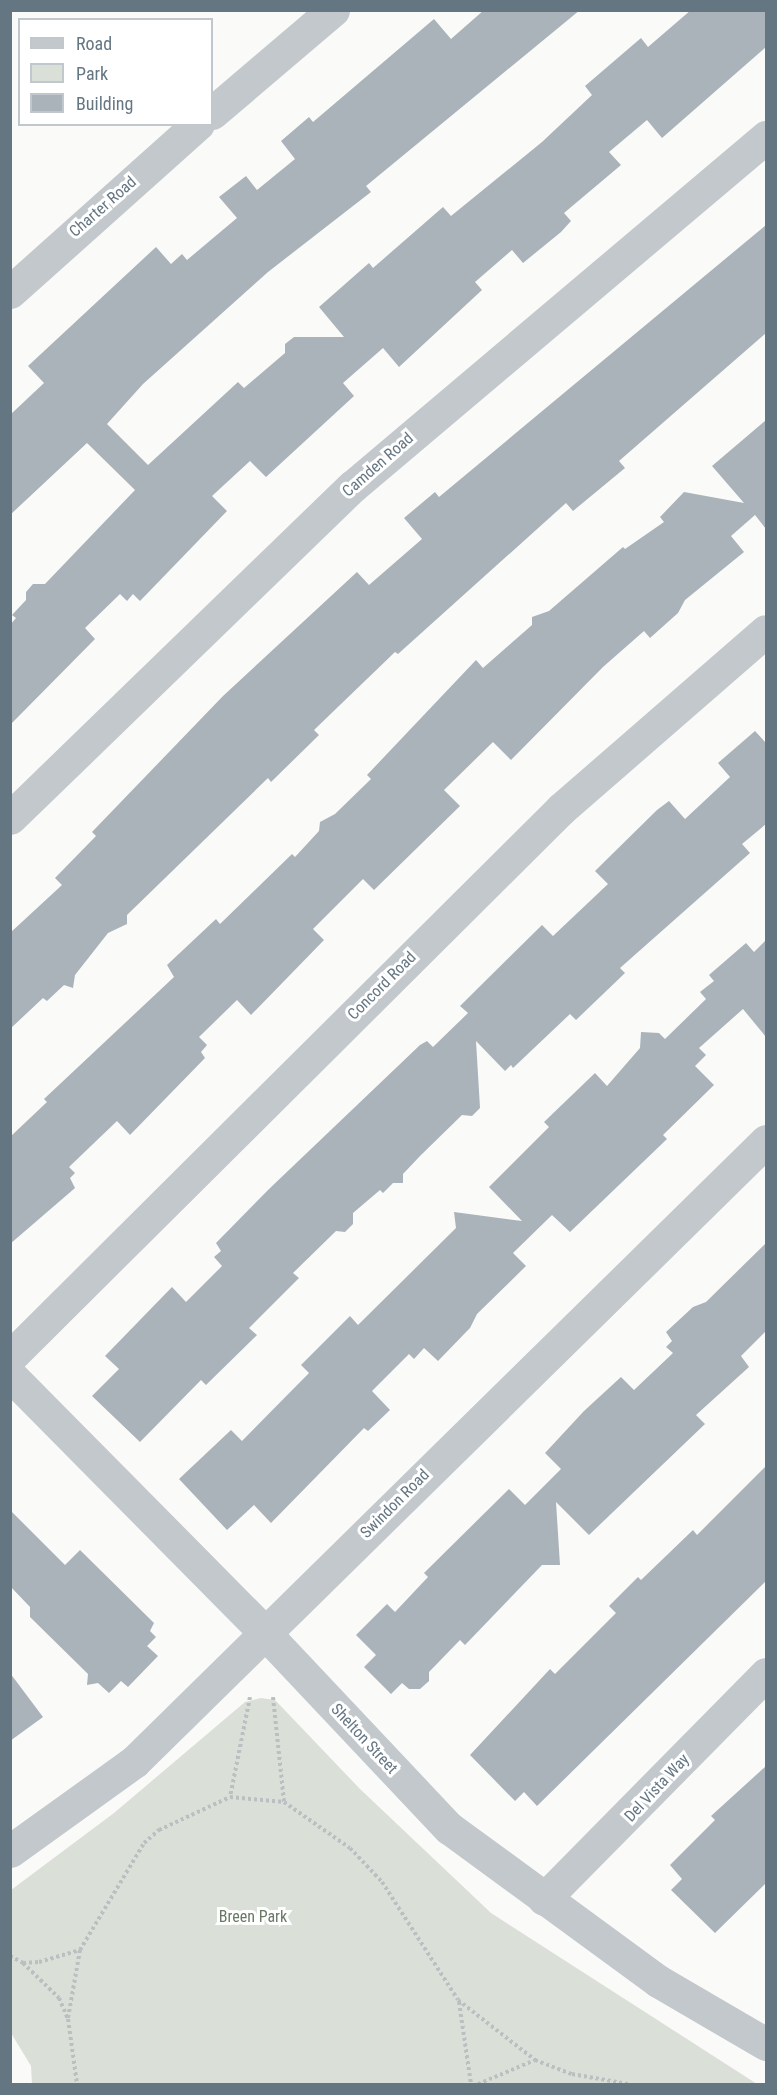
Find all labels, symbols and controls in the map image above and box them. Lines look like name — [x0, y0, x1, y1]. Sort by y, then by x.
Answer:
legend — [18, 18, 213, 126]
text: Road — [76, 33, 112, 54]
text: Park — [76, 63, 108, 84]
text: Building — [76, 93, 133, 114]
street label: Charter Road — [66, 173, 140, 241]
street label: Camden Road — [339, 429, 417, 501]
street label: Concord Road — [344, 948, 420, 1024]
street label: Swindon Road — [357, 1466, 433, 1542]
street label: Shelton Street — [327, 1700, 401, 1778]
street label: Del Vista Way — [621, 1750, 693, 1826]
park label: Breen Park — [219, 1907, 287, 1927]

